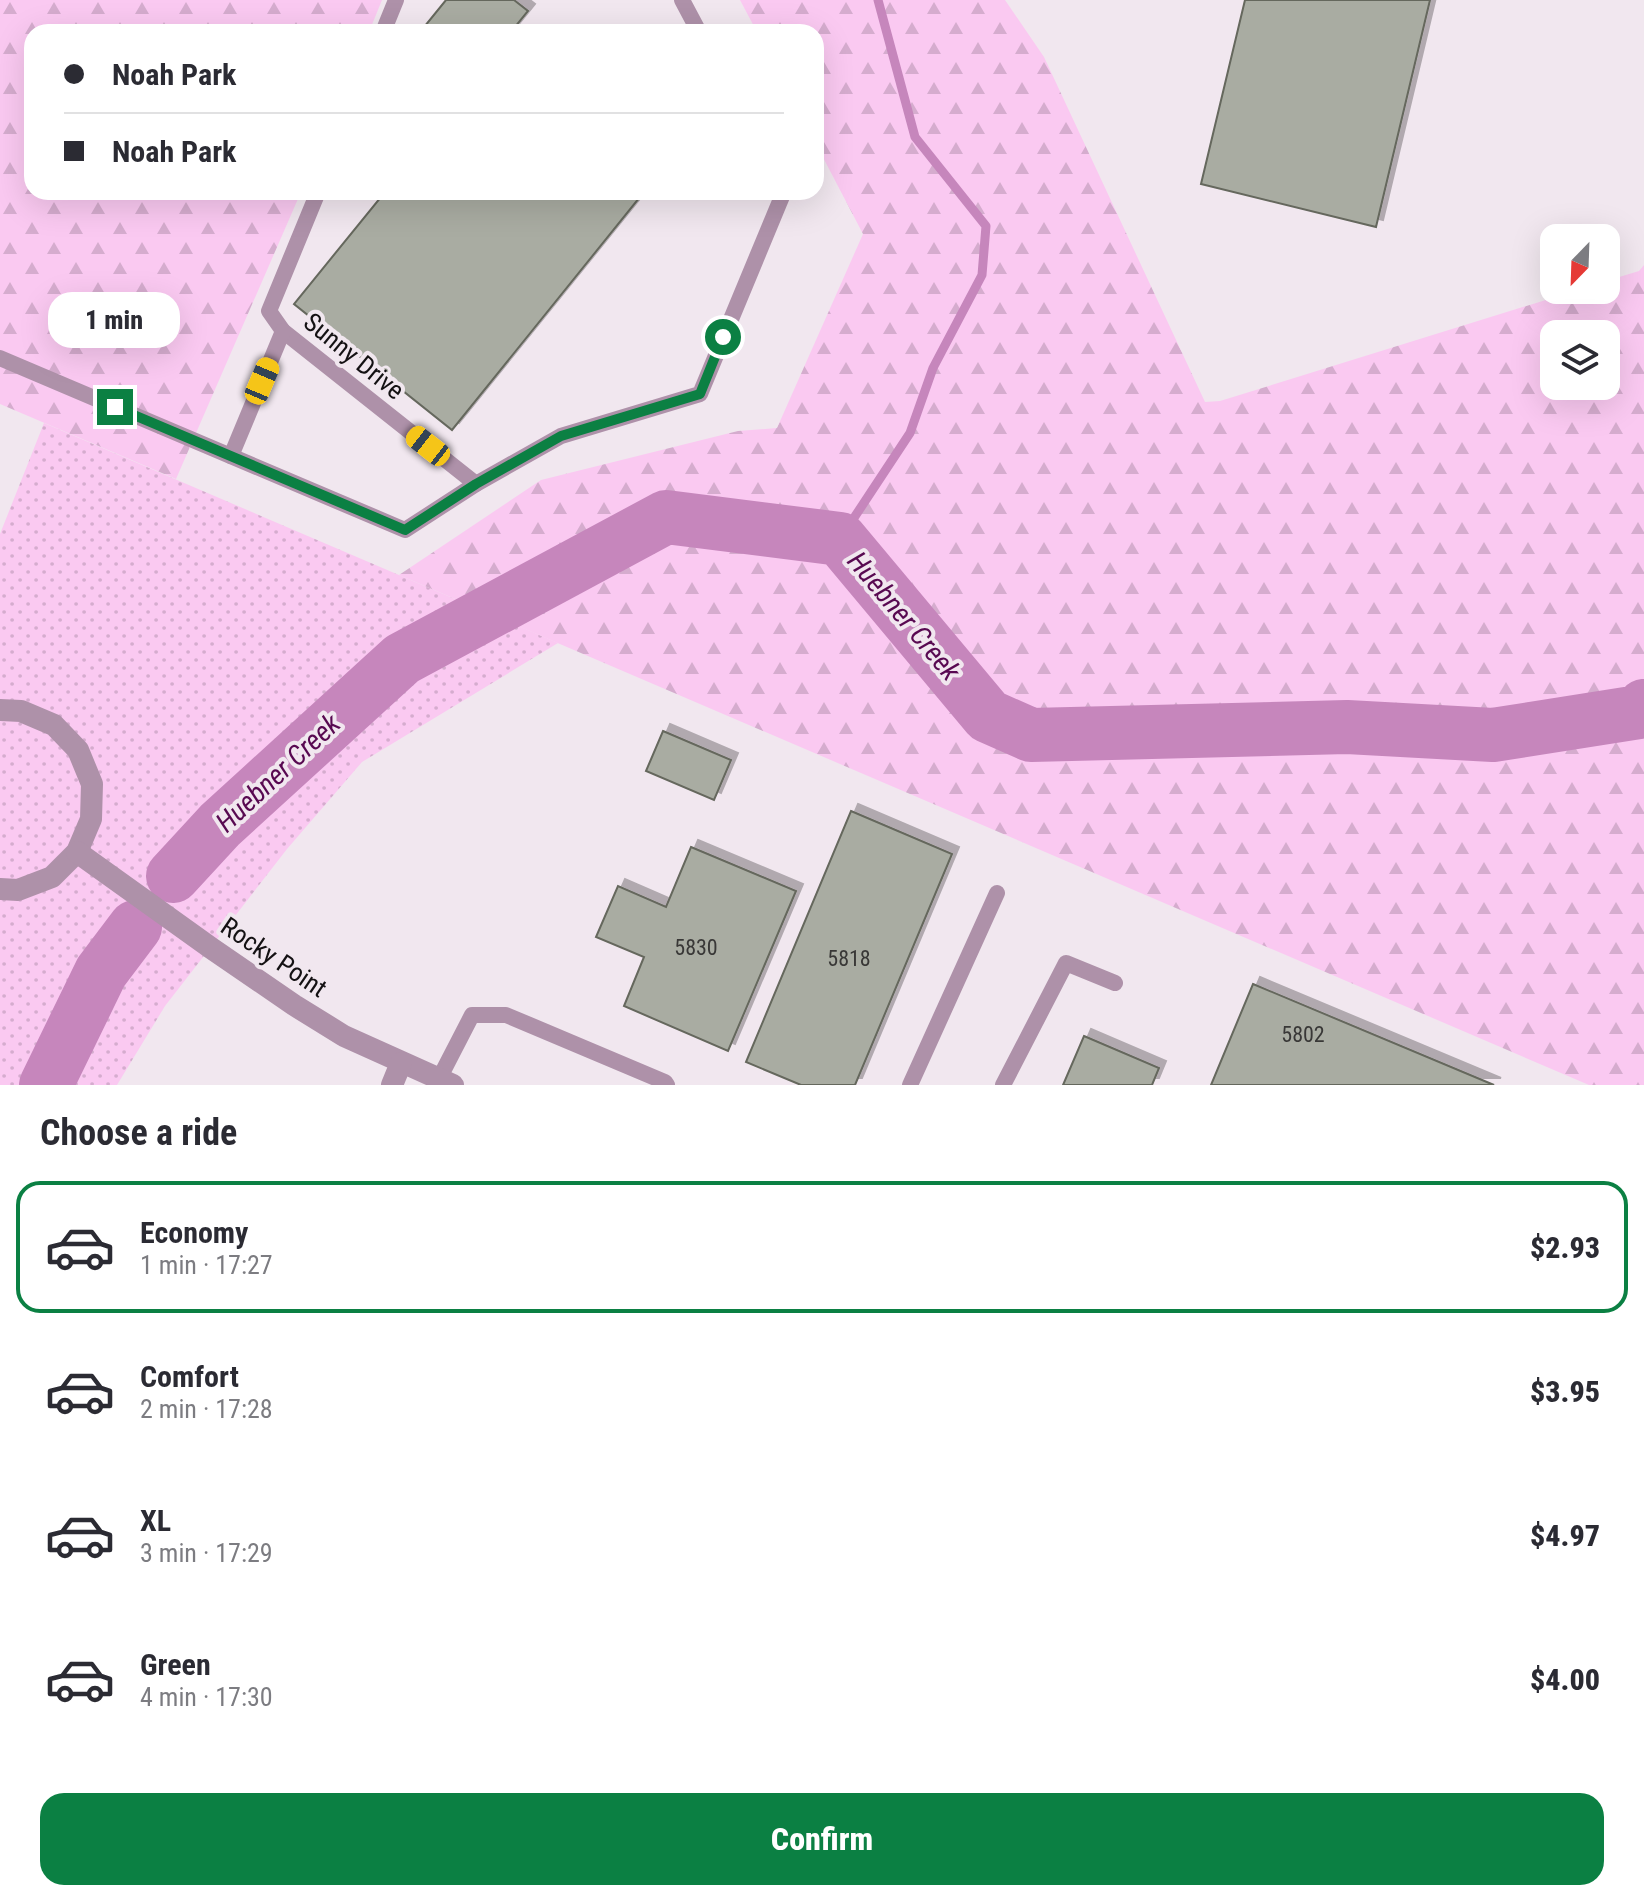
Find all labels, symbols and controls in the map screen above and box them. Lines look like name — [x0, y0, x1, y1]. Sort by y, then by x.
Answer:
text: Noah Park — [112, 57, 236, 92]
text: Noah Park — [112, 134, 236, 169]
north arrow — [1540, 224, 1620, 304]
map controls — [1540, 224, 1620, 400]
callout: 1 min — [49, 291, 181, 347]
text: 1 min — [85, 305, 143, 335]
street label: Sunny Drive — [298, 307, 410, 405]
route start — [705, 319, 741, 355]
button: layers — [1540, 320, 1620, 400]
car — [242, 354, 282, 408]
route end — [97, 389, 133, 425]
car — [402, 422, 454, 470]
water label: Huebner Creek — [841, 545, 968, 688]
water label: Huebner Creek — [209, 707, 347, 839]
street label: Rocky Point — [215, 911, 333, 1003]
house number: 5830 — [674, 935, 718, 960]
house number: 5818 — [827, 946, 871, 971]
house number: 5802 — [1281, 1022, 1325, 1047]
text: Choose a ride — [40, 1112, 237, 1154]
icon: car — [44, 1211, 116, 1283]
text: Economy — [140, 1215, 248, 1250]
text: $2.93 — [1530, 1230, 1600, 1265]
text: 1 min · 17:27 — [140, 1250, 273, 1280]
icon: car — [44, 1355, 116, 1427]
text: Comfort — [140, 1359, 239, 1394]
text: $3.95 — [1530, 1374, 1600, 1409]
text: 2 min · 17:28 — [140, 1394, 273, 1424]
icon: car — [44, 1499, 116, 1571]
text: XL — [140, 1503, 171, 1538]
text: $4.97 — [1530, 1518, 1600, 1553]
text: 3 min · 17:29 — [140, 1538, 273, 1568]
icon: car — [44, 1643, 116, 1715]
text: Green — [140, 1647, 211, 1682]
text: $4.00 — [1530, 1662, 1600, 1697]
text: 4 min · 17:30 — [140, 1682, 273, 1712]
button: Confirm — [40, 1793, 1604, 1885]

